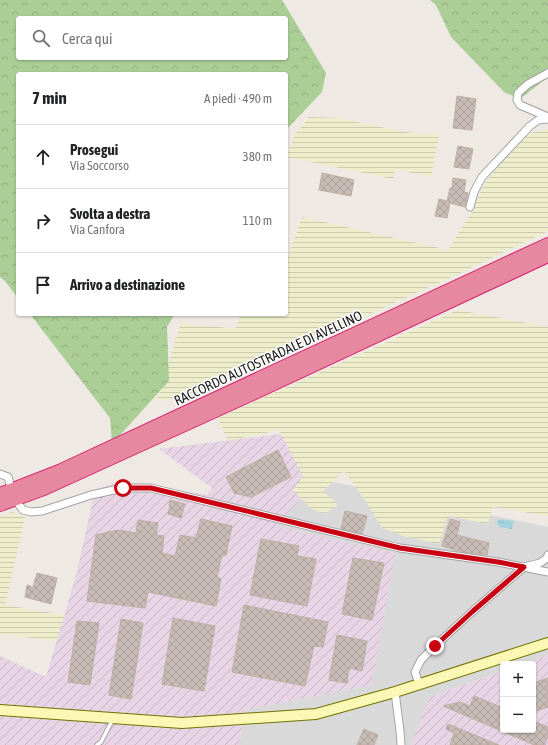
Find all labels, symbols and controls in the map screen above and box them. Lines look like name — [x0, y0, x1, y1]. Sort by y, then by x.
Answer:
search box — [16, 16, 288, 60]
icon: search — [30, 27, 52, 49]
text: Cerca qui — [62, 30, 112, 47]
text: 7 min — [32, 88, 67, 108]
text: A piedi · 490 m — [204, 91, 272, 106]
text: Prosegui — [70, 141, 118, 158]
icon: ahead — [32, 146, 54, 168]
text: 380 m — [243, 149, 272, 164]
text: Via Soccorso — [70, 158, 129, 173]
text: Svolta a destra — [70, 205, 150, 222]
icon: right — [32, 210, 54, 232]
text: 110 m — [243, 213, 272, 228]
text: Via Canfora — [70, 222, 125, 237]
icon: arrive — [32, 274, 54, 296]
text: Arrivo a destinazione — [70, 276, 185, 293]
street label: RACCORDO AUTOSTRADALE DI AVELLINO — [171, 307, 365, 409]
route start — [114, 479, 132, 497]
route end — [426, 637, 444, 655]
map controls — [500, 661, 536, 733]
button: + — [500, 661, 536, 697]
button: − — [500, 697, 536, 733]

